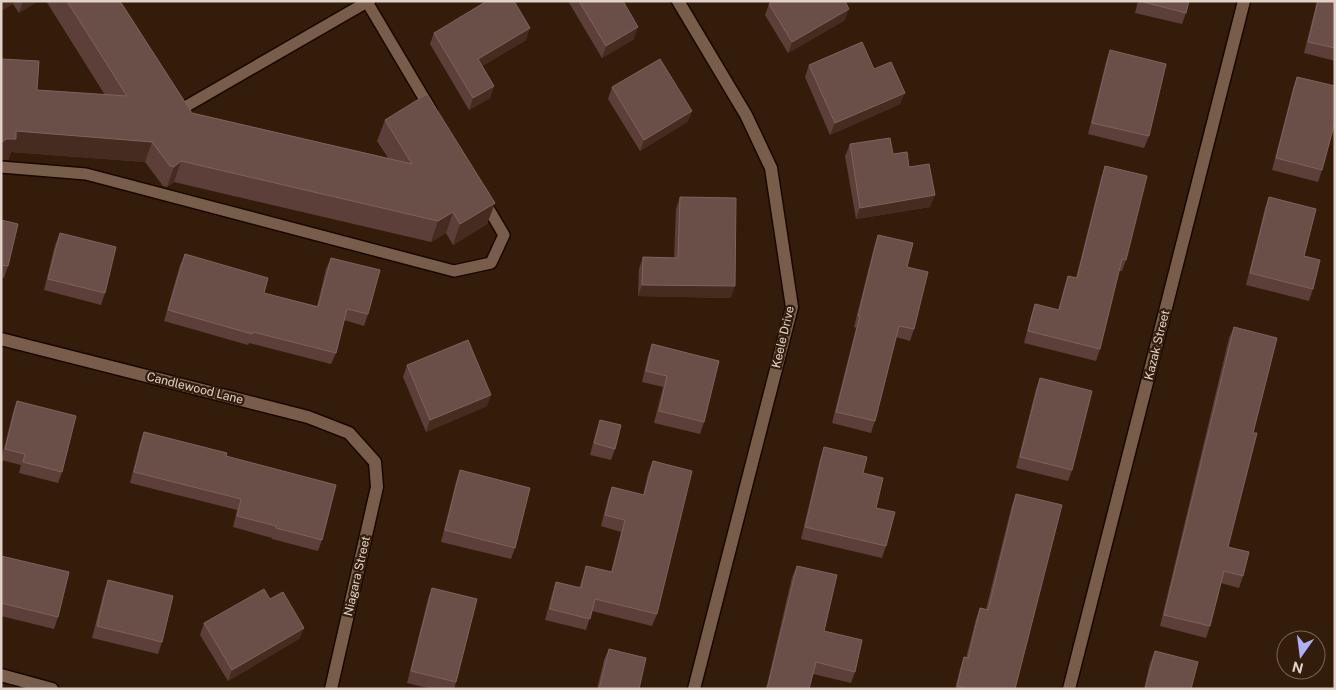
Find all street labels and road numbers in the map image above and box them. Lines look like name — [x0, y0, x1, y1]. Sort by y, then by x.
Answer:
street label: Keele Drive — [769, 304, 797, 369]
street label: Kazak Street — [1142, 308, 1173, 382]
street label: Candlewood Lane — [145, 369, 245, 407]
street label: Niagara Street — [341, 534, 373, 617]

